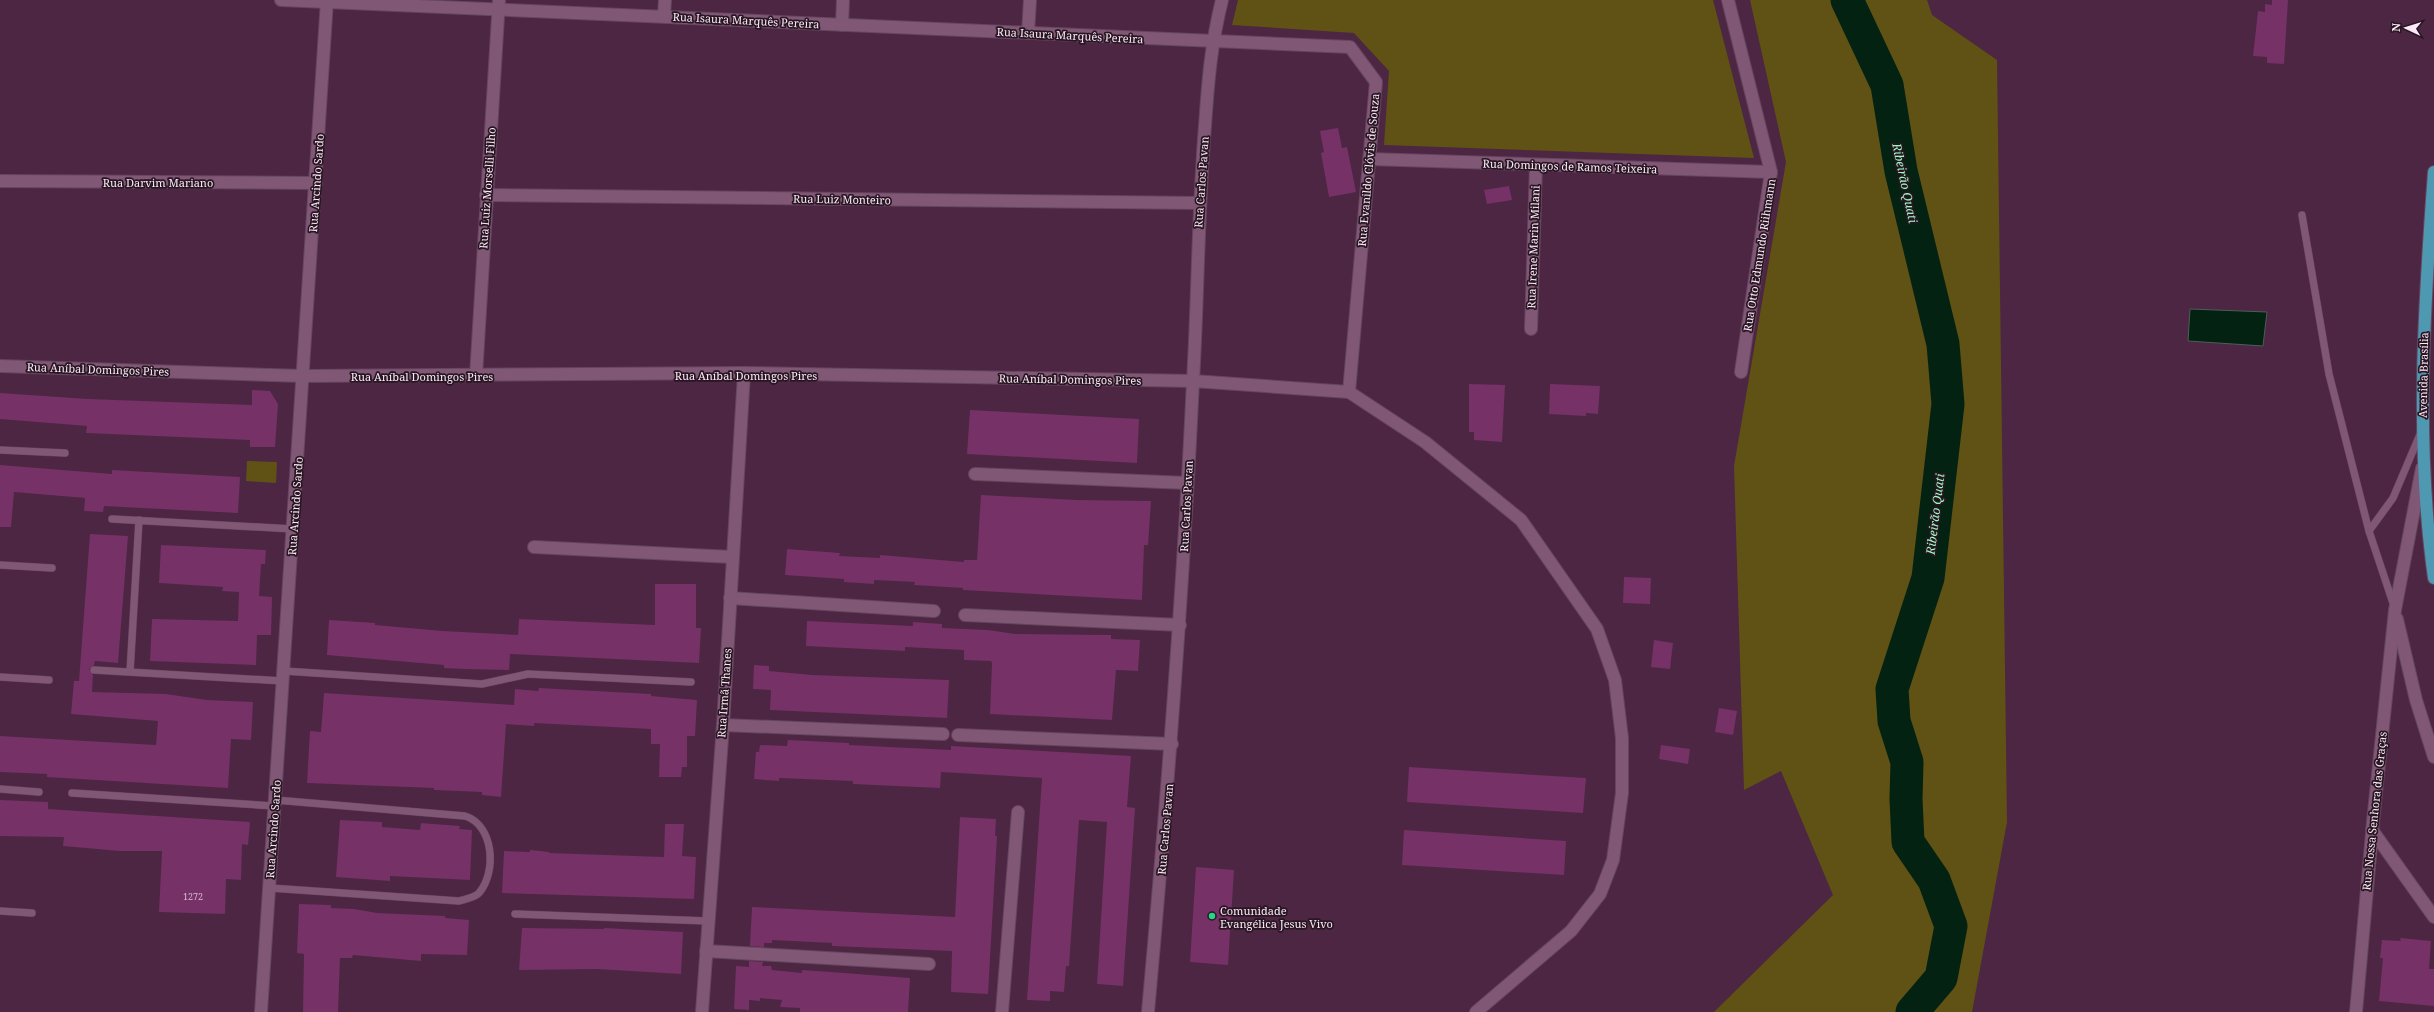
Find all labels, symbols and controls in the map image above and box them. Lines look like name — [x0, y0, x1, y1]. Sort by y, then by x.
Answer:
north arrow — [2386, 8, 2426, 48]
street label: Rua Isaura Marquês Pereira — [672, 9, 820, 31]
text: N — [2388, 22, 2403, 32]
street label: Rua Isaura Marquês Pereira — [996, 24, 1144, 46]
street label: Rua Evanildo Clóvis de Souza — [1354, 93, 1382, 247]
street label: Rua Luiz Morselli Filho — [475, 127, 499, 249]
street label: Rua Arcindo Sardo — [305, 133, 327, 233]
street label: Rua Carlos Pavan — [1190, 136, 1212, 228]
water label: Ribeirão Quati — [1888, 140, 1922, 225]
street label: Rua Domingos de Ramos Teixeira — [1482, 155, 1658, 177]
street label: Rua Darvim Mariano — [103, 175, 213, 190]
street label: Rua Otto Edmundo Riihmann — [1740, 178, 1778, 332]
street label: Rua Irene Marin Milani — [1523, 185, 1543, 309]
street label: Rua Luiz Monteiro — [793, 191, 891, 207]
street label: Avenida Brasília — [2415, 332, 2431, 418]
street label: Rua Aníbal Domingos Pires — [27, 359, 169, 379]
street label: Rua Aníbal Domingos Pires — [675, 368, 817, 383]
street label: Rua Aníbal Domingos Pires — [351, 369, 493, 384]
street label: Rua Aníbal Domingos Pires — [999, 370, 1141, 388]
street label: Rua Arcindo Sardo — [284, 456, 306, 556]
street label: Rua Carlos Pavan — [1176, 460, 1196, 552]
water label: Ribeirão Quati — [1921, 472, 1948, 556]
street label: Rua Irmã Thanes — [713, 648, 735, 738]
street label: Rua Nossa Senhora das Graças — [2358, 731, 2390, 891]
street label: Rua Arcindo Sardo — [262, 779, 284, 879]
street label: Rua Carlos Pavan — [1154, 783, 1176, 875]
house number: 1272 — [183, 890, 203, 903]
place label: Comunidade Evangélica Jesus Vivo — [1220, 903, 1333, 931]
marker: Comunidade Evangélica Jesus Vivo — [1207, 911, 1217, 921]

